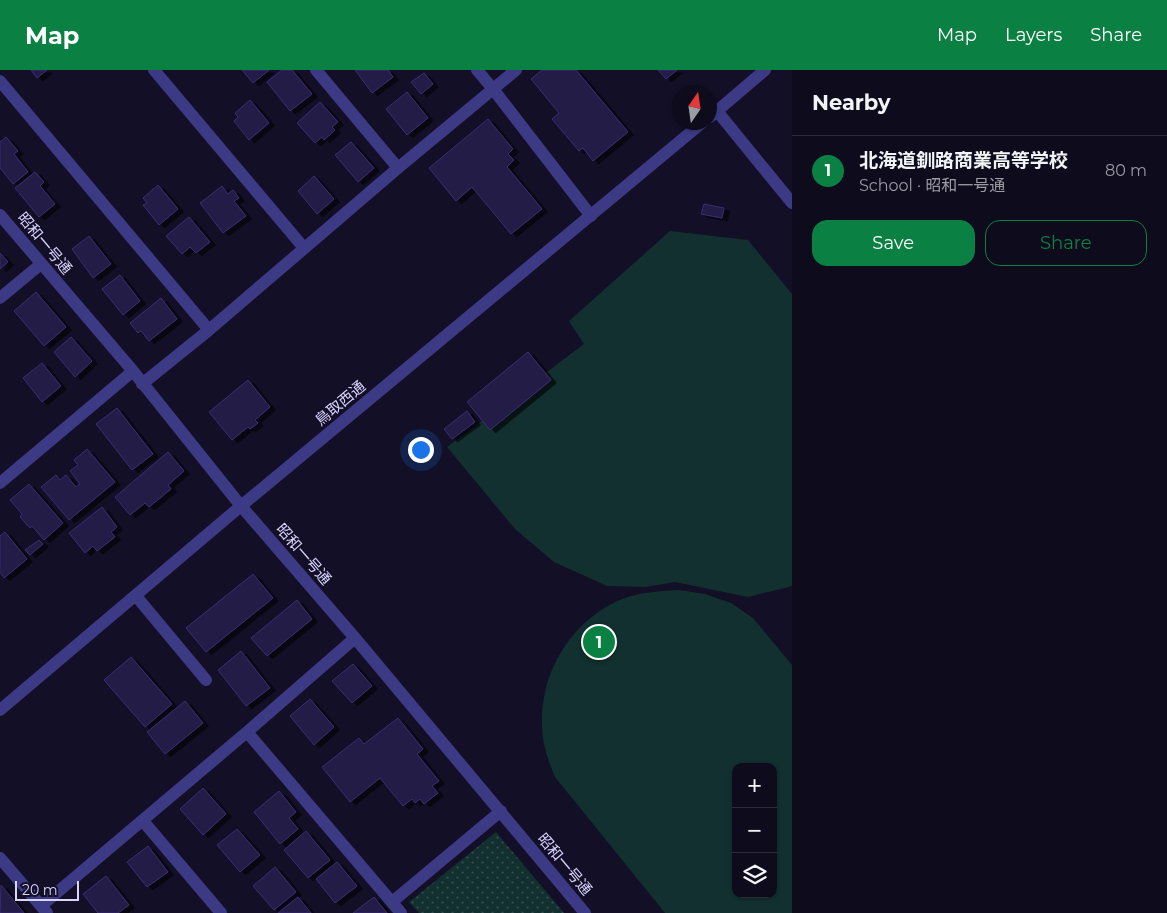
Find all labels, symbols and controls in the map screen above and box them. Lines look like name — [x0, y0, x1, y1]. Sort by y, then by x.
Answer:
text: Map — [25, 21, 79, 50]
text: Map — [937, 24, 977, 46]
text: Layers — [1005, 24, 1062, 46]
text: Share — [1090, 24, 1142, 46]
north arrow — [672, 85, 717, 130]
text: Nearby — [812, 90, 891, 115]
text: 北海道釧路商業高等学校 — [859, 149, 1068, 172]
text: 1 — [825, 161, 831, 180]
text: 80 m — [1105, 161, 1147, 180]
text: School · 昭和一号通 — [859, 176, 1005, 195]
street label: 昭和一号通 — [14, 208, 76, 278]
button: Save — [812, 220, 975, 266]
button: Share — [985, 220, 1147, 266]
street label: 鳥取西通 — [311, 376, 369, 430]
your location — [408, 437, 434, 463]
street label: 昭和一号通 — [272, 519, 336, 589]
pin: 1 — [583, 623, 615, 661]
map controls — [732, 763, 777, 898]
button: + — [732, 763, 777, 808]
button: − — [732, 808, 777, 853]
street label: 昭和一号通 — [534, 829, 596, 899]
button: layers — [732, 853, 777, 898]
scale bar — [15, 878, 79, 901]
text: 20 m — [22, 881, 58, 899]

